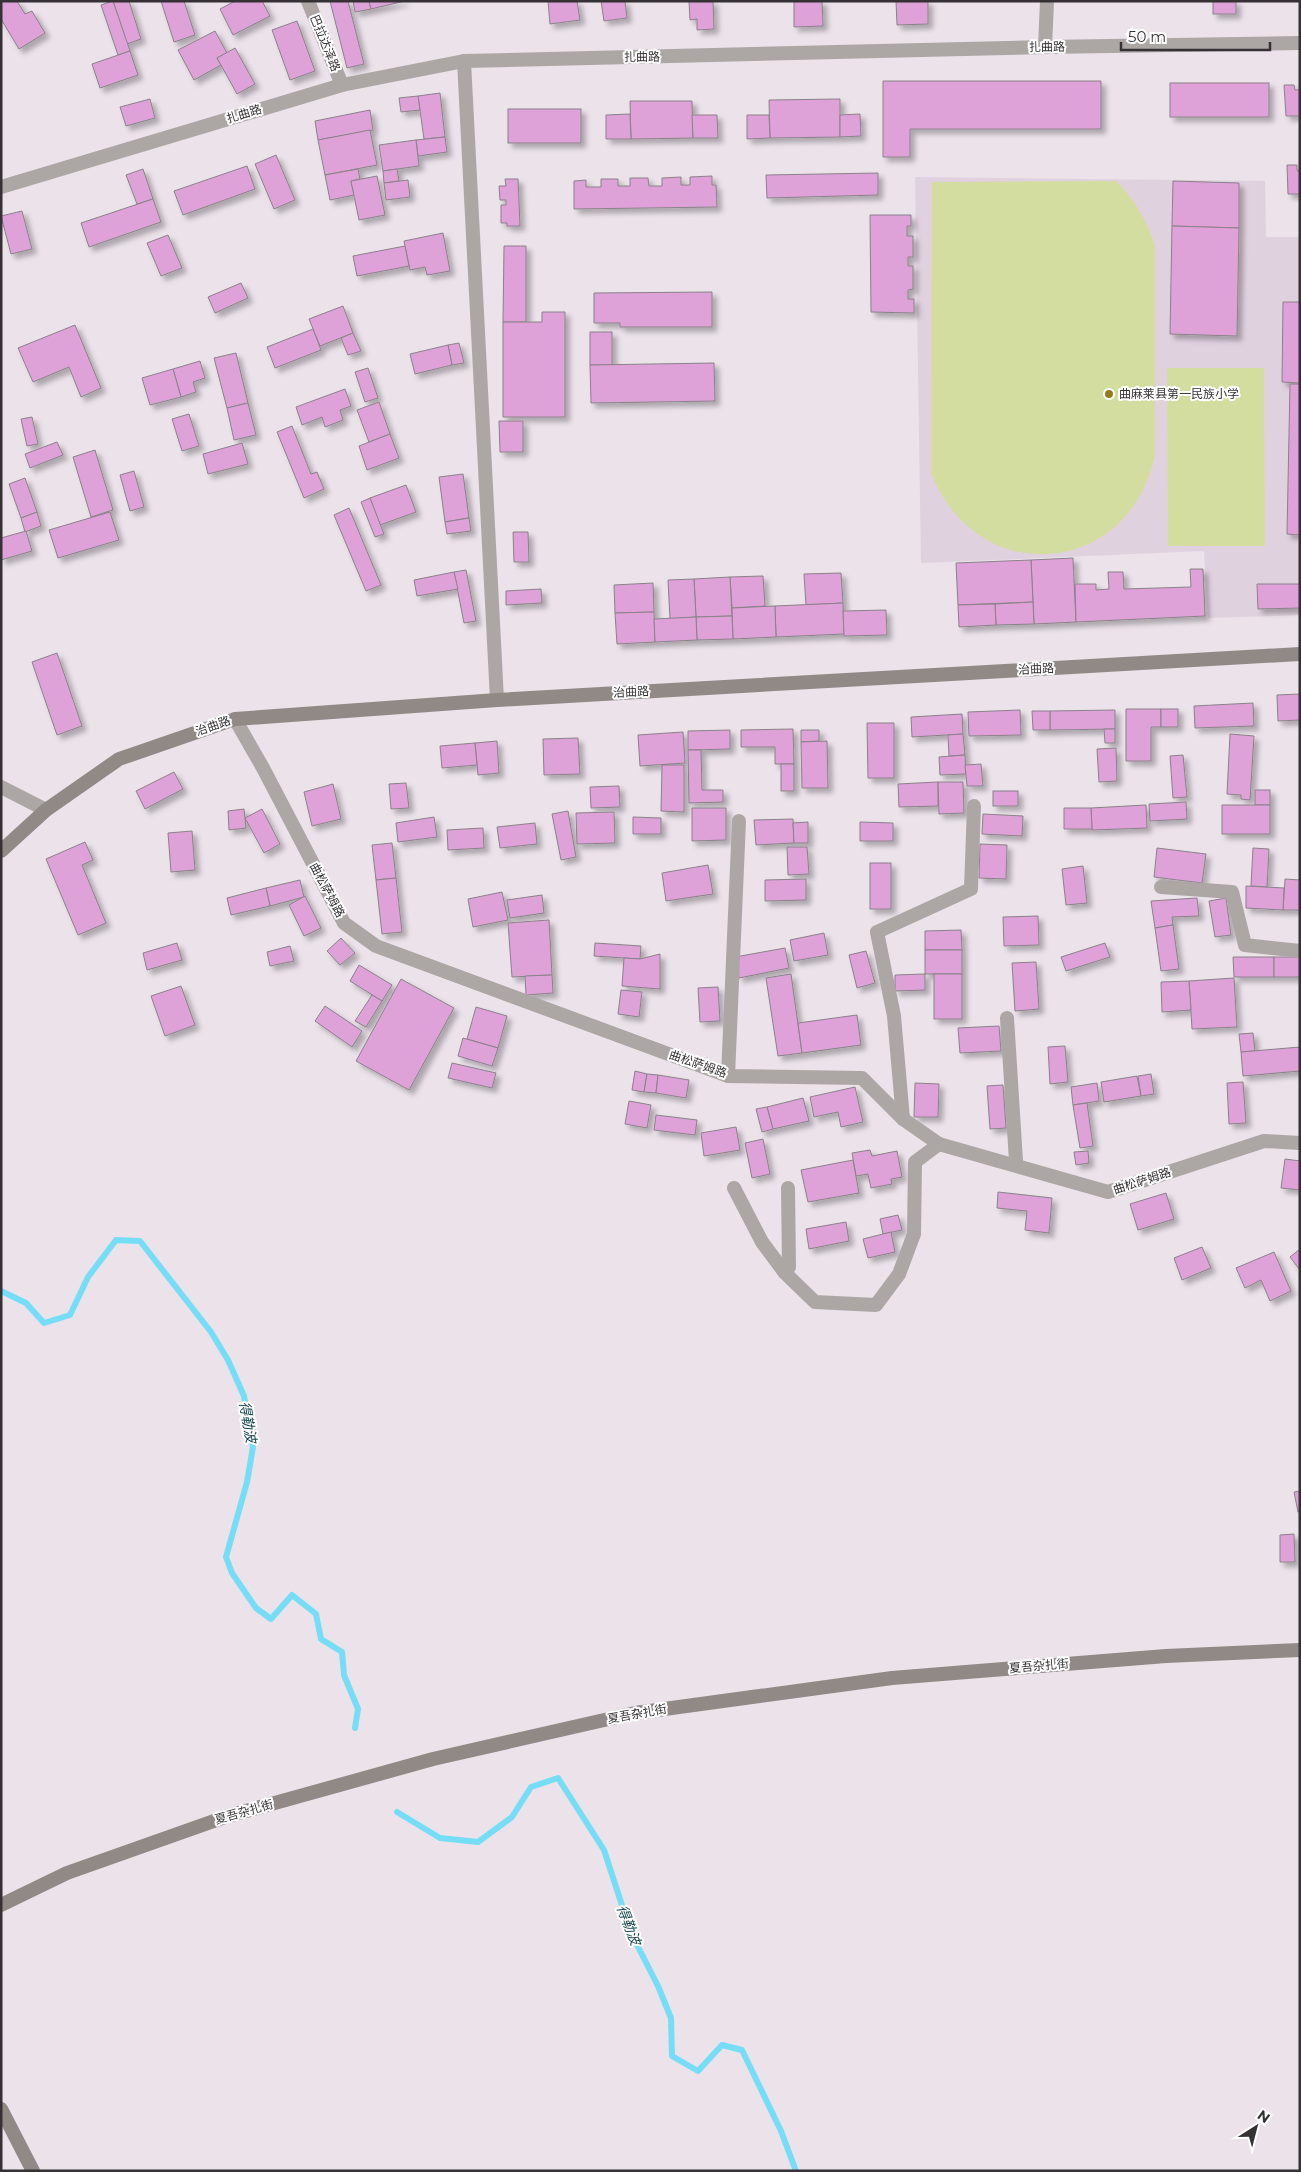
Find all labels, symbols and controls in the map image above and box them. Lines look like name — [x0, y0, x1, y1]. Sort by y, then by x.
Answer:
street label: 巴拉达泽路 — [307, 12, 344, 73]
scale bar — [1121, 20, 1270, 52]
text: 50 m — [1128, 27, 1166, 46]
street label: 扎曲路 — [1029, 39, 1065, 54]
street label: 扎曲路 — [624, 49, 660, 64]
street label: 扎曲路 — [224, 101, 263, 126]
place label: 曲麻莱县第一民族小学 — [1119, 386, 1239, 401]
marker: 曲麻莱县第一民族小学 — [1103, 388, 1115, 400]
street label: 治曲路 — [1018, 660, 1054, 677]
street label: 治曲路 — [613, 683, 649, 700]
street label: 治曲路 — [193, 713, 232, 738]
street label: 曲松萨姆路 — [307, 860, 348, 920]
street label: 曲松萨姆路 — [667, 1047, 729, 1080]
street label: 曲松萨姆路 — [1111, 1164, 1173, 1197]
water label: 得勒波 — [235, 1400, 261, 1446]
street label: 夏吾杂扎街 — [1008, 1655, 1070, 1676]
street label: 夏吾杂扎街 — [606, 1701, 668, 1726]
street label: 夏吾杂扎街 — [213, 1796, 275, 1827]
water label: 得勒波 — [613, 1902, 646, 1950]
north arrow — [1231, 2102, 1281, 2152]
text: N — [1254, 2106, 1274, 2127]

